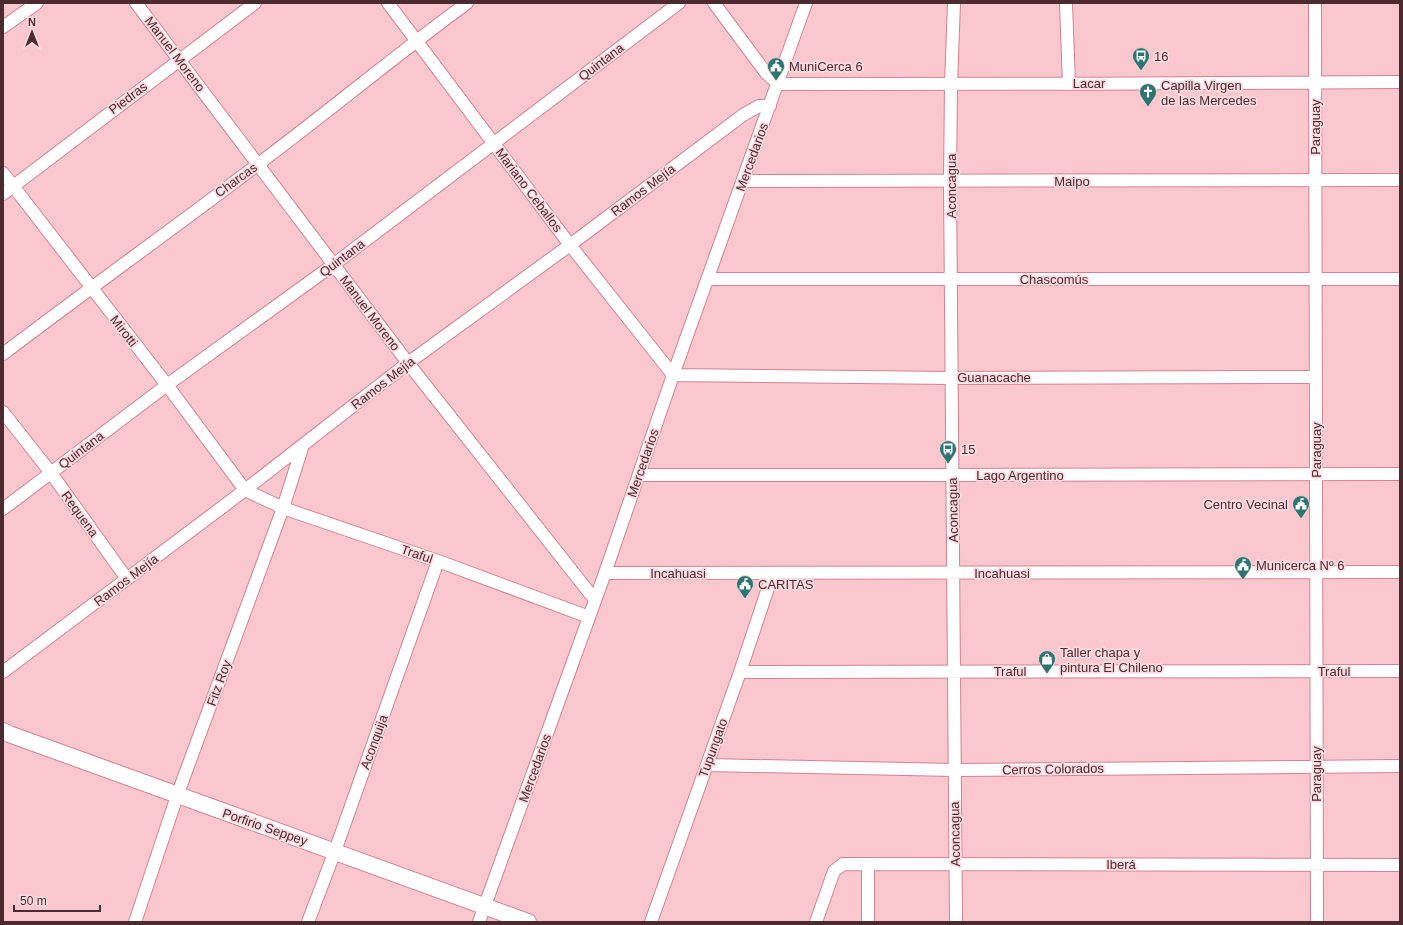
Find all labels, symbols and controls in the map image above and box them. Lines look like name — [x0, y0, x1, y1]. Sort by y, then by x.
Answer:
north arrow — [12, 12, 52, 52]
street label: Manuel Moreno — [142, 13, 208, 95]
text: N — [28, 16, 36, 28]
street label: Quintana — [575, 40, 627, 84]
bus stop icon: 16 — [1131, 46, 1151, 71]
place label: 16 — [1154, 49, 1168, 64]
public building icon: MuniCerca 6 — [766, 56, 786, 81]
place label: MuniCerca 6 — [789, 59, 863, 74]
street label: Lacar — [1073, 76, 1106, 91]
street label: Piedras — [106, 78, 151, 117]
place label: Capilla Virgen de las Mercedes — [1161, 78, 1257, 108]
church icon: Capilla Virgen de las Mercedes — [1138, 82, 1158, 107]
street label: Paraguay — [1308, 99, 1323, 155]
street label: Mercedarios — [733, 120, 771, 193]
street label: Mariano Ceballos — [493, 145, 566, 235]
street label: Aconcagua — [944, 153, 959, 219]
street label: Charcas — [212, 159, 260, 200]
street label: Ramos Mejía — [608, 161, 679, 219]
street label: Maipo — [1054, 174, 1090, 189]
street label: Quintana — [316, 236, 368, 280]
street label: Manuel Moreno — [337, 272, 403, 354]
street label: Chascomús — [1020, 272, 1089, 287]
street label: Mirotti — [107, 312, 141, 350]
street label: Ramos Mejía — [348, 353, 418, 412]
street label: Guanacache — [957, 370, 1031, 385]
street label: Paraguay — [1309, 422, 1324, 478]
street label: Mercedarios — [624, 426, 662, 499]
street label: Quintana — [55, 428, 107, 472]
bus stop icon: 15 — [938, 439, 958, 464]
place label: 15 — [961, 442, 975, 457]
street label: Lago Argentino — [976, 468, 1064, 483]
street label: Aconcagua — [945, 477, 961, 543]
street label: Requena — [58, 488, 102, 540]
public building icon: Centro Vecinal — [1291, 494, 1311, 519]
place label: Centro Vecinal — [1203, 497, 1288, 512]
street label: Traful — [399, 542, 435, 566]
street label: Ramos Mejía — [91, 551, 162, 609]
public building icon: Municerca Nº 6 — [1233, 555, 1253, 580]
place label: Municerca Nº 6 — [1256, 558, 1345, 573]
street label: Incahuasi — [650, 566, 706, 581]
street label: Incahuasi — [974, 566, 1030, 581]
public building icon: CARITAS — [735, 574, 755, 599]
place label: CARITAS — [758, 577, 814, 592]
place label: Taller chapa y pintura El Chileno — [1060, 645, 1163, 675]
shop icon: Taller chapa y pintura El Chileno — [1037, 649, 1057, 674]
street label: Fitz Roy — [204, 658, 234, 708]
street label: Traful — [994, 664, 1026, 679]
street label: Traful — [1318, 664, 1350, 679]
street label: Aconquija — [357, 712, 391, 771]
street label: Tupungato — [695, 716, 731, 780]
street label: Mercedarios — [516, 731, 554, 804]
street label: Paraguay — [1309, 746, 1324, 802]
street label: Cerros Colorados — [1002, 761, 1105, 777]
street label: Aconcagua — [947, 801, 963, 867]
street label: Porfirio Seppey — [221, 805, 310, 849]
street label: Iberá — [1106, 857, 1137, 872]
scale bar — [14, 887, 100, 913]
text: 50 m — [20, 894, 47, 908]

